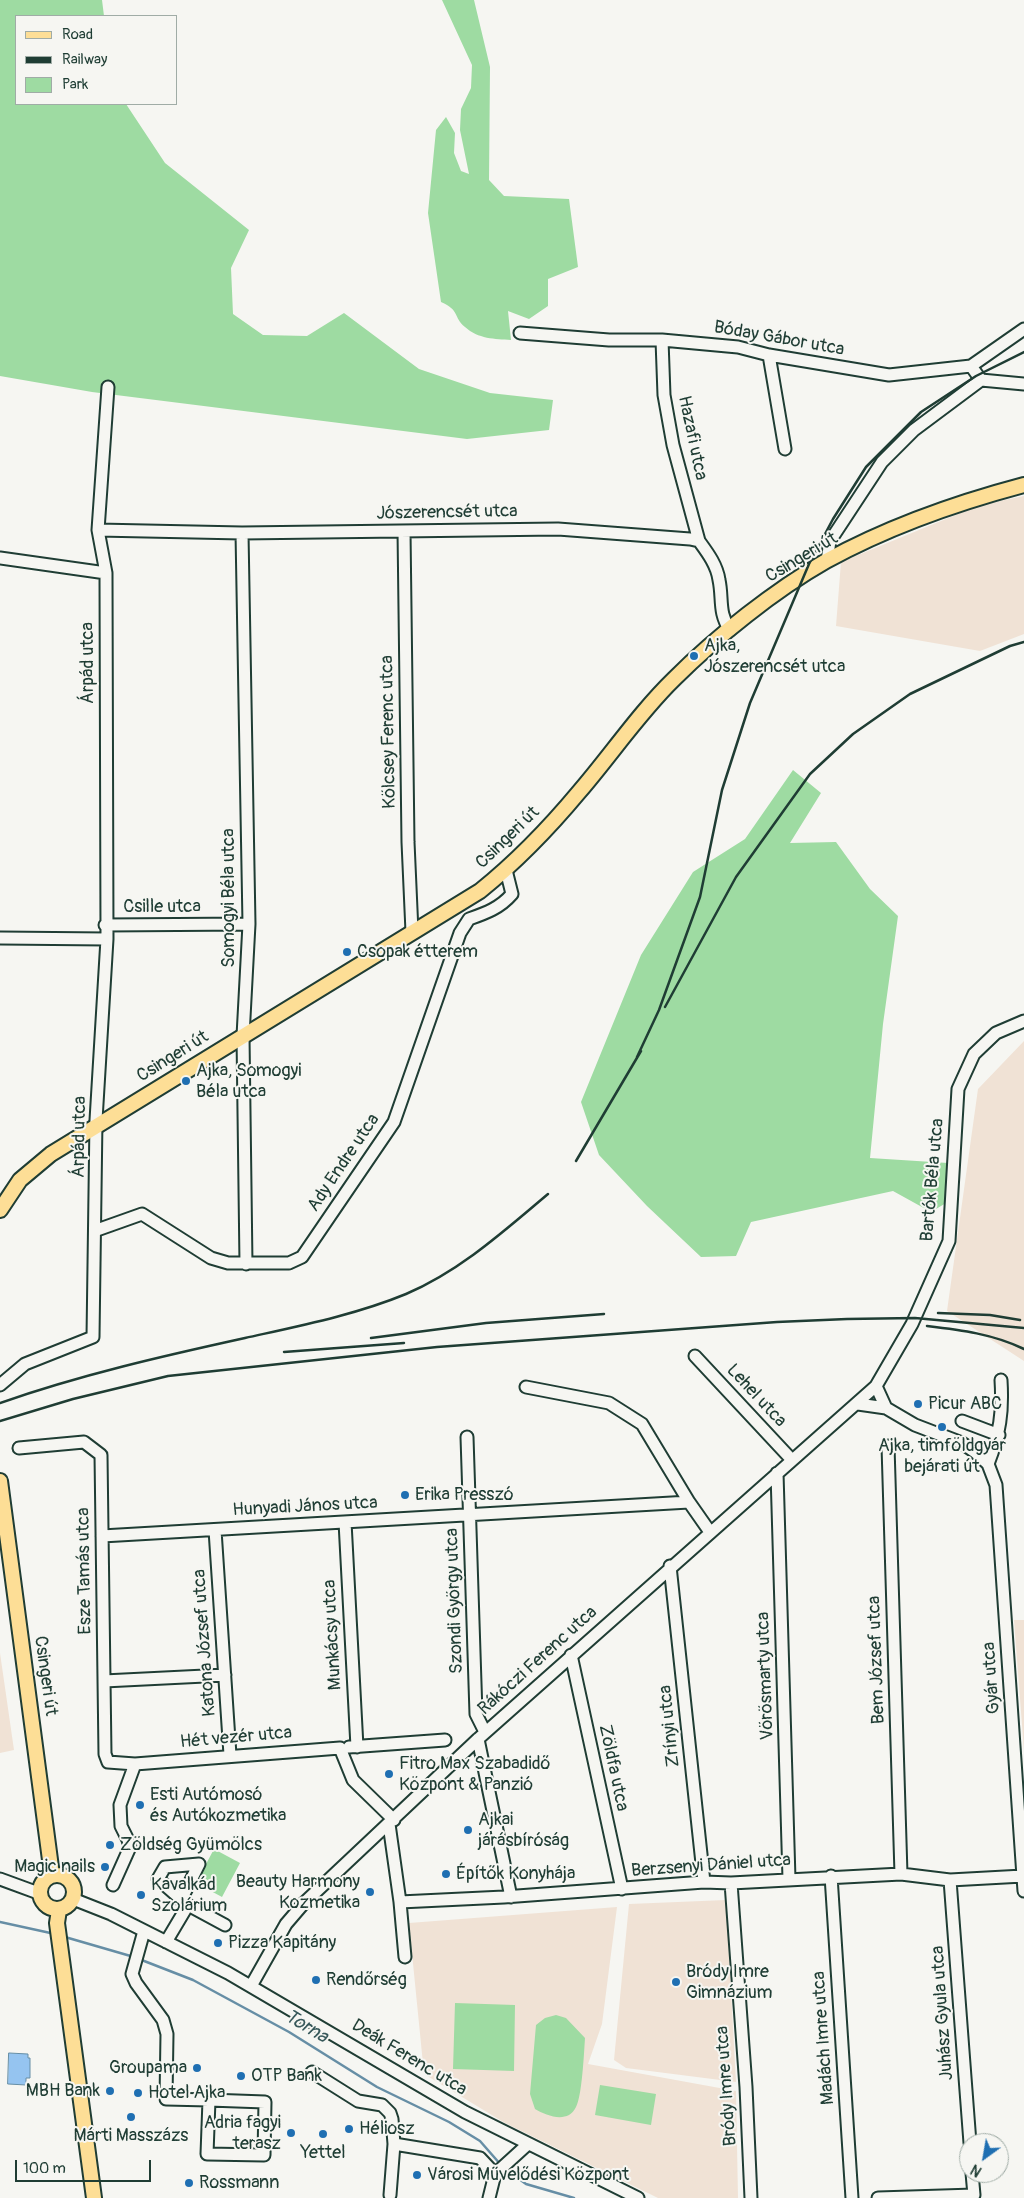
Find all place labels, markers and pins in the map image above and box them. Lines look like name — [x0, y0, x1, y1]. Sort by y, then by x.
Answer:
place label: Ajka, Jószerencsét utca — [704, 635, 845, 678]
marker: Ajka, Jószerencsét utca — [688, 650, 700, 662]
place label: Csopak étterem — [357, 941, 478, 963]
marker: Csopak étterem — [341, 946, 353, 958]
place label: Ajka, Somogyi Béla utca — [196, 1060, 301, 1102]
marker: Ajka, Somogyi Béla utca — [180, 1075, 192, 1087]
place label: Picur ABC — [928, 1393, 1002, 1415]
marker: Picur ABC — [912, 1398, 924, 1410]
marker: Ajka, timföldgyár bejárati út — [936, 1421, 948, 1433]
place label: Ajka, timföldgyár bejárati út — [878, 1435, 1006, 1478]
place label: Erika Presszó — [415, 1484, 514, 1506]
marker: Erika Presszó — [399, 1489, 411, 1501]
place label: Fitro Max Szabadidő Központ & Panzió — [399, 1753, 550, 1796]
marker: Fitro Max Szabadidő Központ & Panzió — [383, 1768, 395, 1780]
place label: Esti Autómosó és Autókozmetika — [150, 1784, 286, 1826]
marker: Esti Autómosó és Autókozmetika — [134, 1799, 146, 1811]
place label: Ajkai járásbíróság — [478, 1809, 569, 1852]
marker: Ajkai járásbíróság — [462, 1824, 474, 1836]
place label: Zöldség Gyümölcs — [120, 1834, 262, 1856]
marker: Zöldség Gyümölcs — [104, 1839, 116, 1851]
place label: Magic nails — [14, 1856, 95, 1878]
marker: Magic nails — [99, 1861, 111, 1873]
place label: Építők Konyhája — [456, 1863, 575, 1885]
marker: Építők Konyhája — [440, 1868, 452, 1880]
place label: Beauty Harmony Kozmetika — [236, 1871, 360, 1914]
place label: Kavalkád Szolárium — [151, 1874, 227, 1916]
marker: Beauty Harmony Kozmetika — [364, 1886, 376, 1898]
marker: Kavalkád Szolárium — [135, 1889, 147, 1901]
place label: Pizza Kapitány — [228, 1932, 336, 1954]
marker: Pizza Kapitány — [212, 1937, 224, 1949]
place label: Bródy Imre Gimnázium — [686, 1961, 772, 2004]
place label: Rendőrség — [326, 1969, 407, 1991]
marker: Rendőrség — [310, 1974, 322, 1986]
marker: Bródy Imre Gimnázium — [670, 1976, 682, 1988]
place label: Groupama — [109, 2057, 187, 2079]
marker: Groupama — [191, 2062, 203, 2074]
place label: OTP Bank — [251, 2065, 322, 2087]
marker: OTP Bank — [235, 2070, 247, 2082]
place label: MBH Bank — [26, 2080, 100, 2102]
place label: Hotel Ajka — [148, 2082, 225, 2104]
marker: MBH Bank — [104, 2085, 116, 2097]
marker: Hotel Ajka — [132, 2087, 144, 2099]
marker: Márti Masszázs — [125, 2111, 137, 2123]
place label: Adria fagyi terasz — [204, 2112, 281, 2154]
place label: Héliosz — [359, 2118, 415, 2140]
marker: Héliosz — [343, 2123, 355, 2135]
place label: Márti Masszázs — [74, 2125, 188, 2147]
marker: Adria fagyi terasz — [285, 2127, 297, 2139]
marker: Yettel — [317, 2128, 329, 2140]
place label: Yettel — [300, 2142, 346, 2164]
place label: Városi Művelődési Központ — [427, 2164, 629, 2186]
marker: Városi Művelődési Központ — [411, 2169, 423, 2181]
place label: Rossmann — [199, 2172, 279, 2194]
marker: Rossmann — [183, 2177, 195, 2189]

